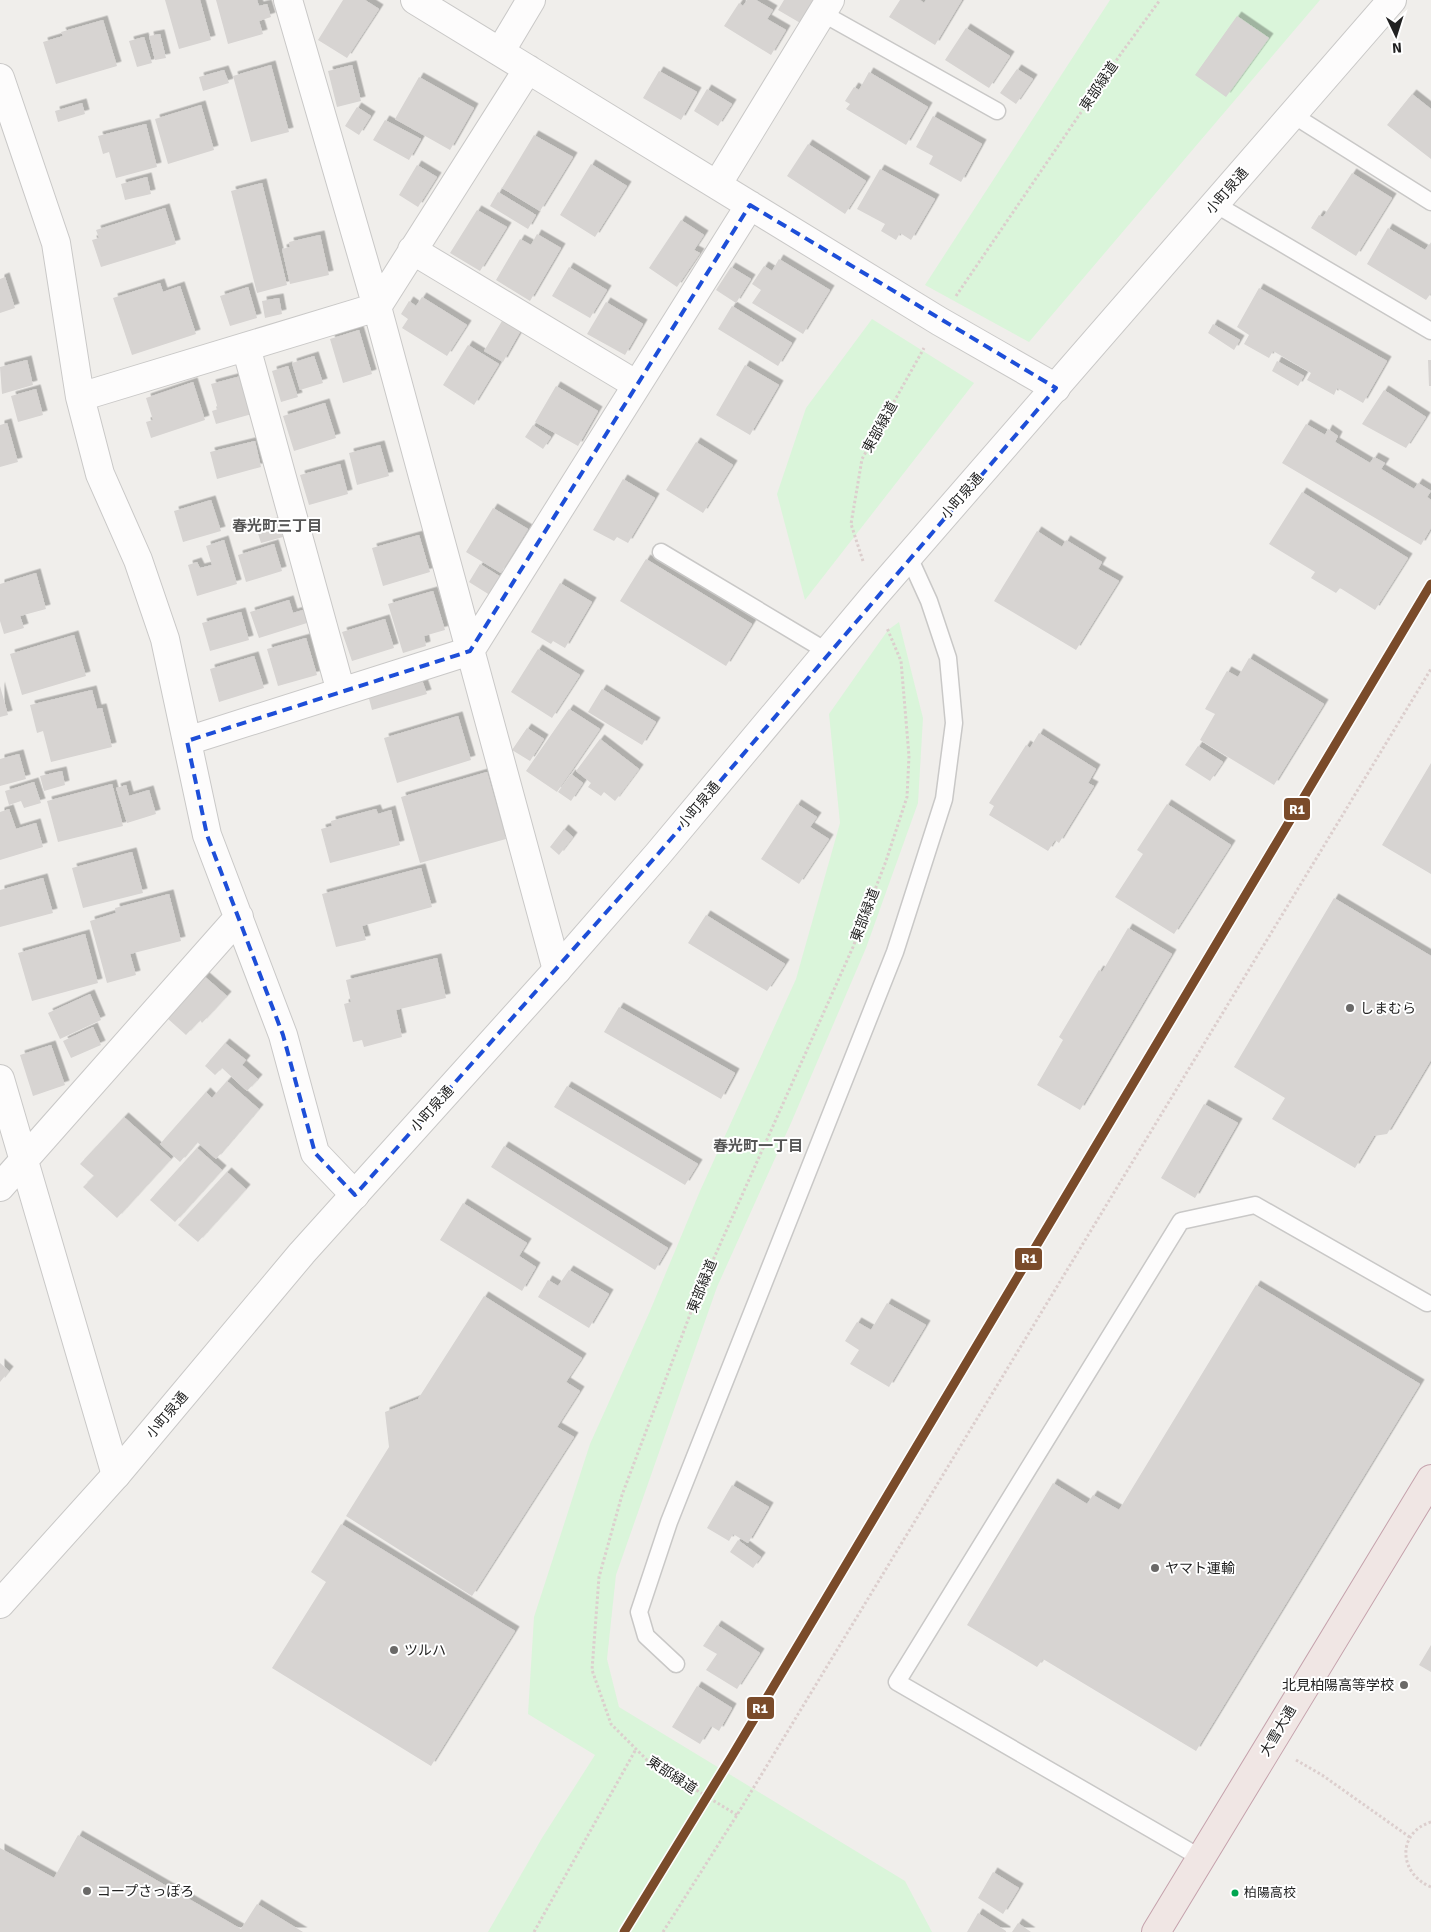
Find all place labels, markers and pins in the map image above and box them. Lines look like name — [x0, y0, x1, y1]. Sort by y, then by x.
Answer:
place label: しまむら — [1360, 1000, 1416, 1017]
marker: しまむら — [1344, 1002, 1356, 1014]
place label: ヤマト運輸 — [1165, 1560, 1235, 1577]
marker: ヤマト運輸 — [1149, 1562, 1161, 1574]
place label: ツルハ — [404, 1642, 446, 1659]
marker: ツルハ — [388, 1644, 400, 1656]
place label: 北見柏陽高等学校 — [1282, 1677, 1394, 1694]
marker: 北見柏陽高等学校 — [1398, 1679, 1410, 1691]
place label: コープさっぽろ — [97, 1883, 194, 1900]
marker: コープさっぽろ — [81, 1885, 93, 1897]
place label: 柏陽高校 — [1244, 1885, 1296, 1901]
marker: 柏陽高校 — [1230, 1888, 1240, 1898]

